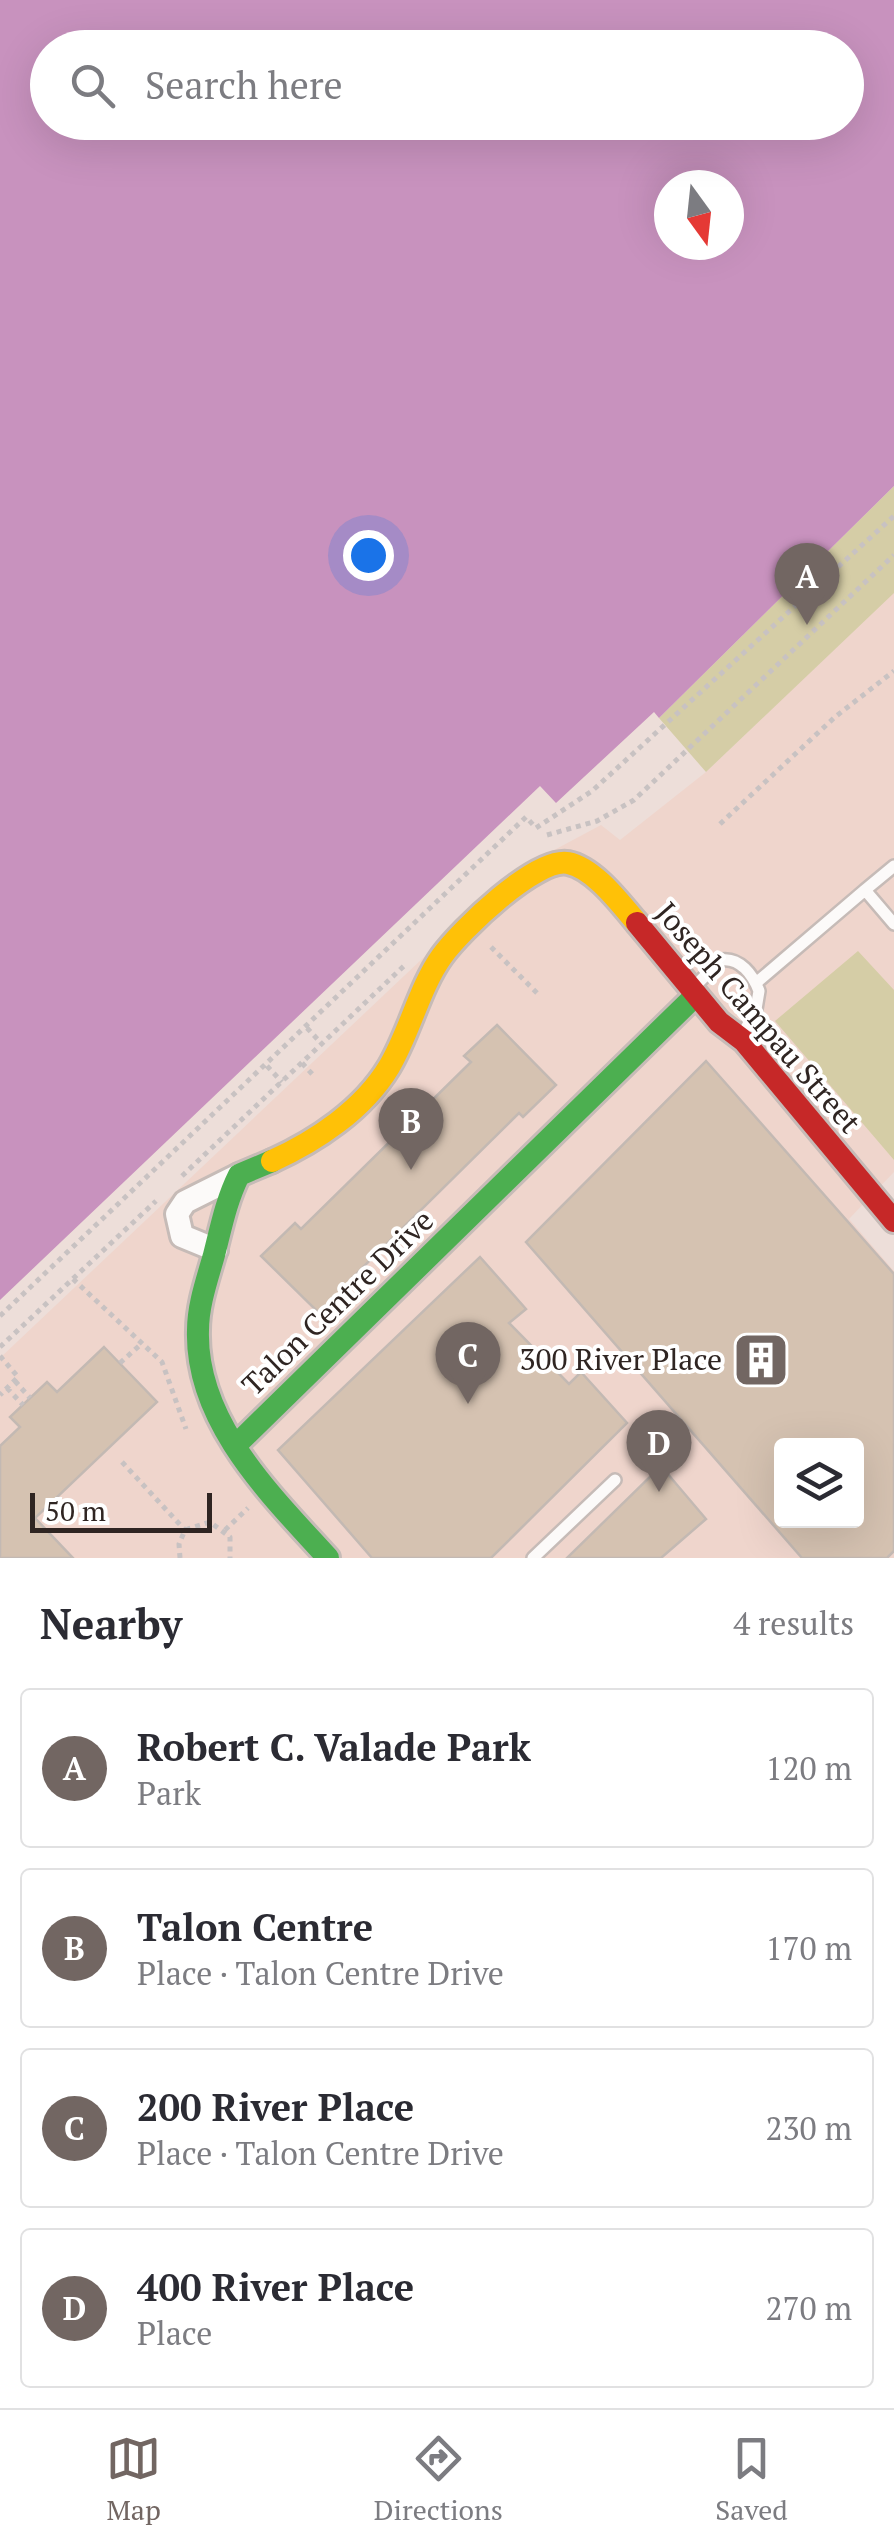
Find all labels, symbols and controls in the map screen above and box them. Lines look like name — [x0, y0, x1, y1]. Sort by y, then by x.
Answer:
search box — [30, 30, 864, 140]
icon: search — [65, 58, 120, 113]
text: Search here — [145, 60, 343, 110]
north arrow — [654, 170, 744, 260]
your location — [343, 530, 394, 581]
pin: A — [774, 542, 840, 625]
street label: Joseph Campau Street — [647, 893, 870, 1141]
pin: B — [378, 1088, 444, 1170]
street label: Talon Centre Drive — [233, 1200, 442, 1404]
pin: C — [436, 1322, 500, 1404]
building icon: 300 River Place — [731, 1330, 791, 1390]
place label: 300 River Place — [519, 1339, 722, 1379]
pin: D — [626, 1410, 692, 1492]
map controls — [774, 1438, 864, 1528]
button: layers — [774, 1438, 864, 1528]
scale bar — [30, 1488, 212, 1532]
text: 50 m — [45, 1492, 106, 1529]
text: Nearby — [40, 1595, 182, 1651]
text: 4 results — [733, 1602, 854, 1644]
text: Robert C. Valade Park — [137, 1722, 531, 1772]
text: A — [63, 1747, 86, 1789]
text: 120 m — [765, 1747, 852, 1789]
text: Park — [137, 1772, 201, 1814]
text: Talon Centre — [137, 1902, 373, 1952]
text: B — [64, 1927, 85, 1969]
text: 170 m — [765, 1927, 852, 1969]
text: Place · Talon Centre Drive — [137, 1952, 504, 1994]
text: 200 River Place — [137, 2082, 414, 2132]
text: C — [64, 2107, 85, 2149]
text: 230 m — [765, 2107, 852, 2149]
text: Place · Talon Centre Drive — [137, 2132, 504, 2174]
text: 400 River Place — [137, 2262, 414, 2312]
text: D — [63, 2287, 86, 2329]
text: 270 m — [765, 2287, 852, 2329]
text: Place — [137, 2312, 212, 2354]
tab: Map — [106, 2431, 161, 2528]
tab: Directions — [374, 2431, 503, 2528]
tab: Saved — [715, 2431, 788, 2528]

